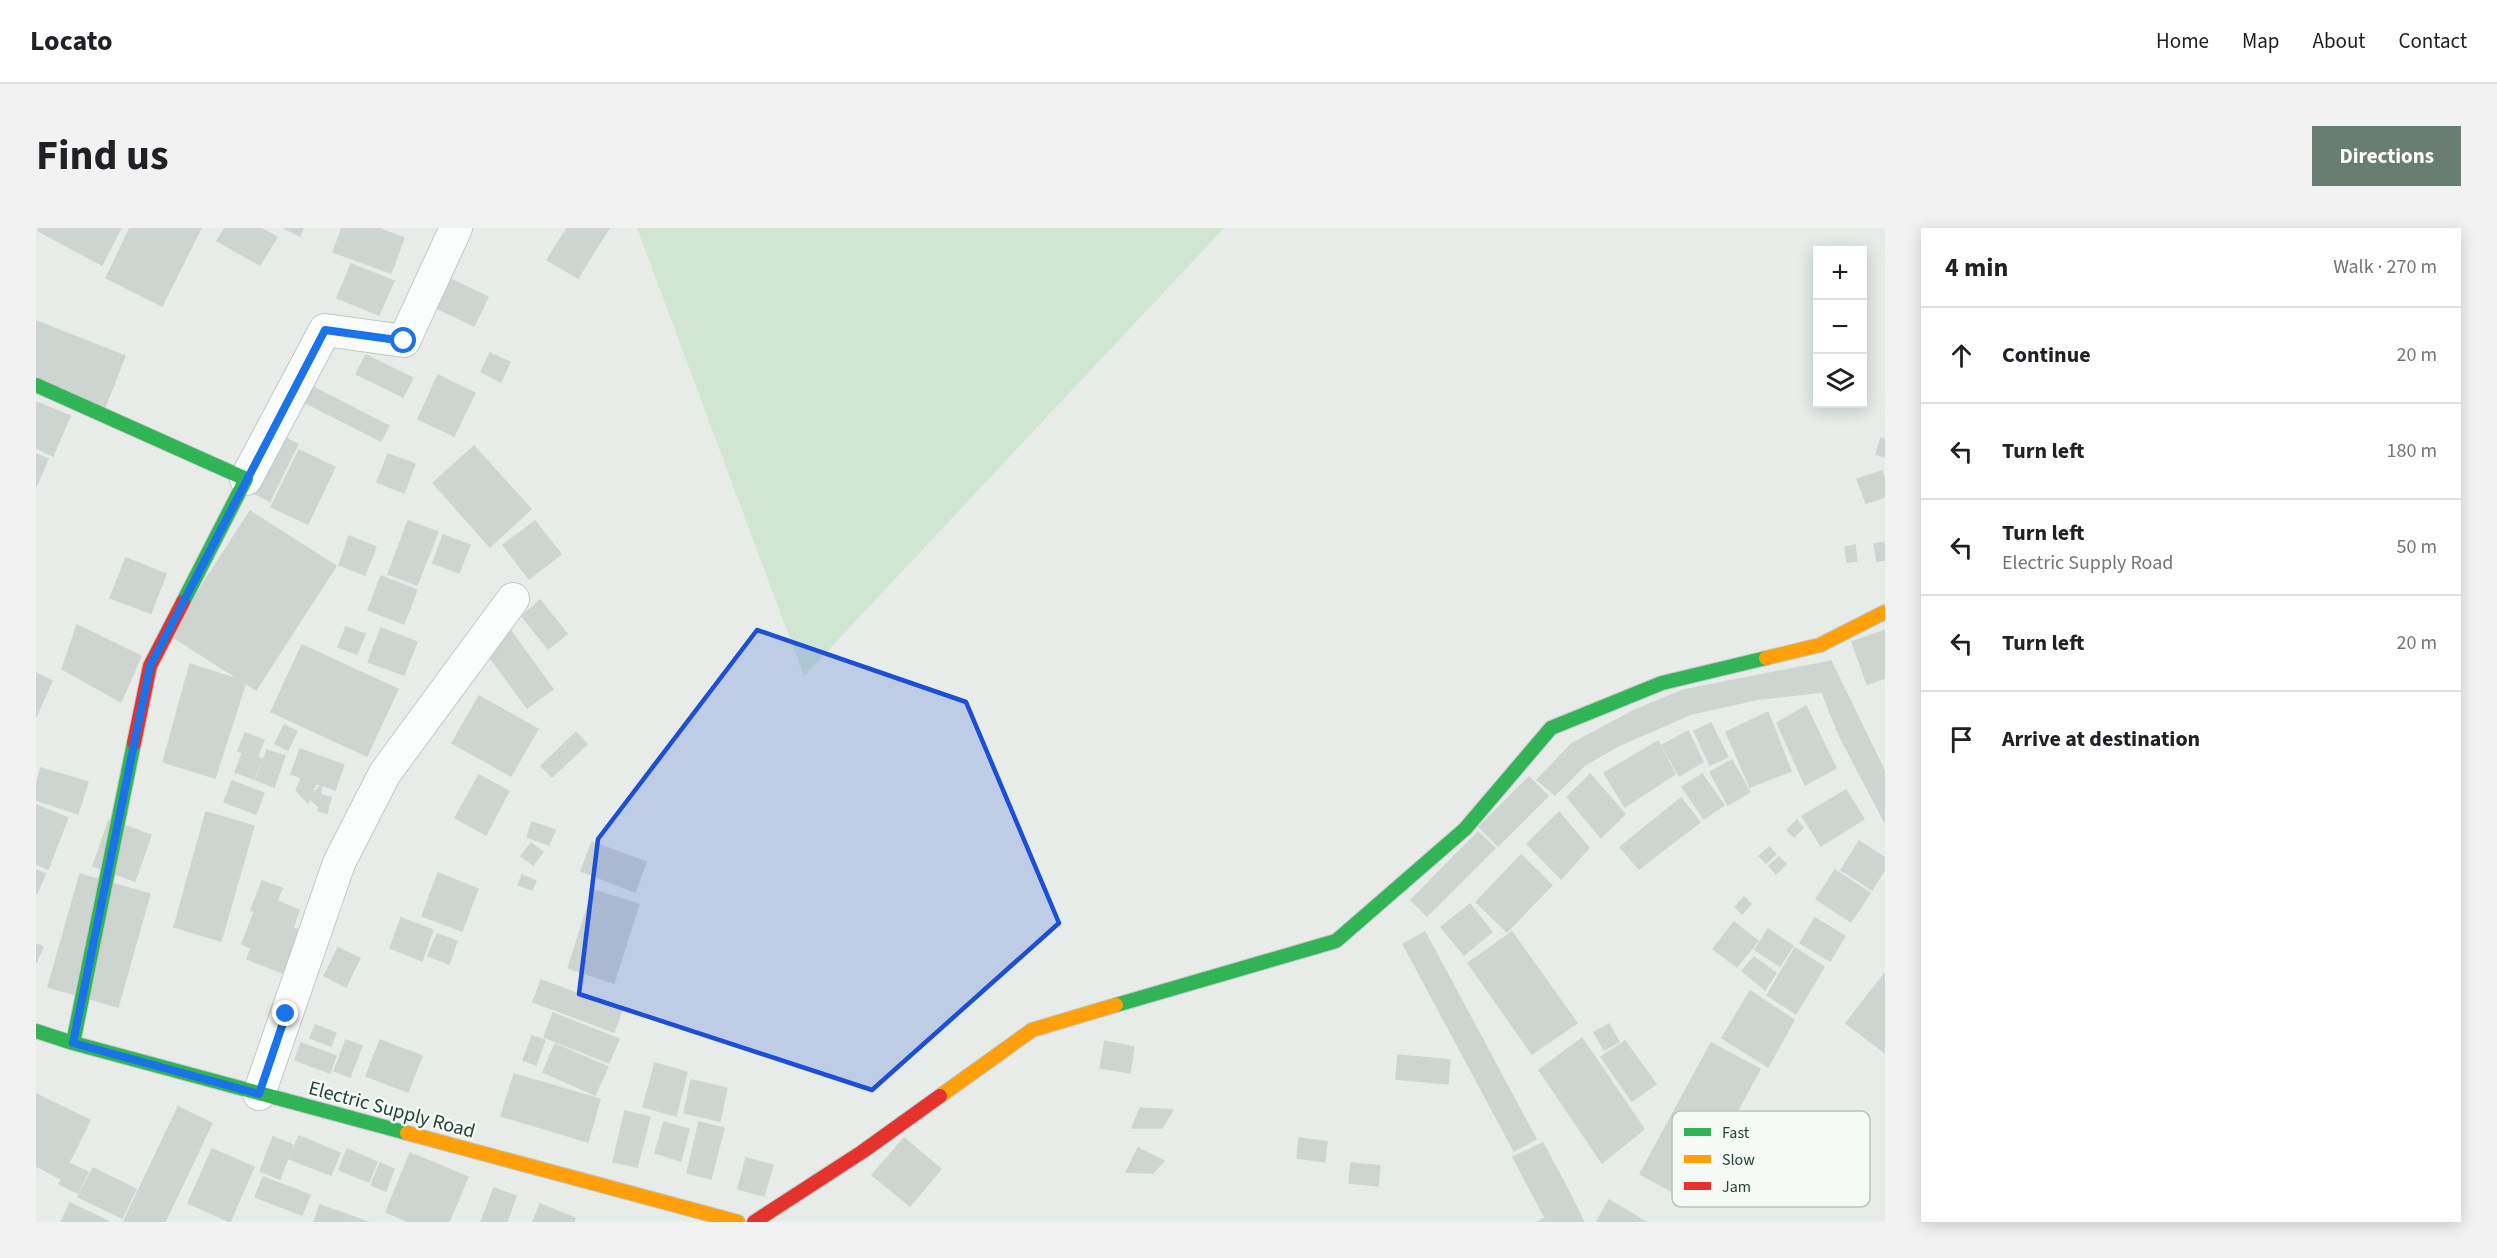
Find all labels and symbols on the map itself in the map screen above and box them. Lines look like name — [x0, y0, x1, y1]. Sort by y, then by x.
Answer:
route start — [390, 327, 416, 353]
route end — [272, 1000, 298, 1026]
street label: Electric Supply Road — [305, 1074, 478, 1146]
legend — [1672, 1111, 1870, 1207]
text: Fast — [1722, 1122, 1750, 1144]
text: Slow — [1722, 1149, 1755, 1171]
text: Jam — [1722, 1176, 1751, 1198]

